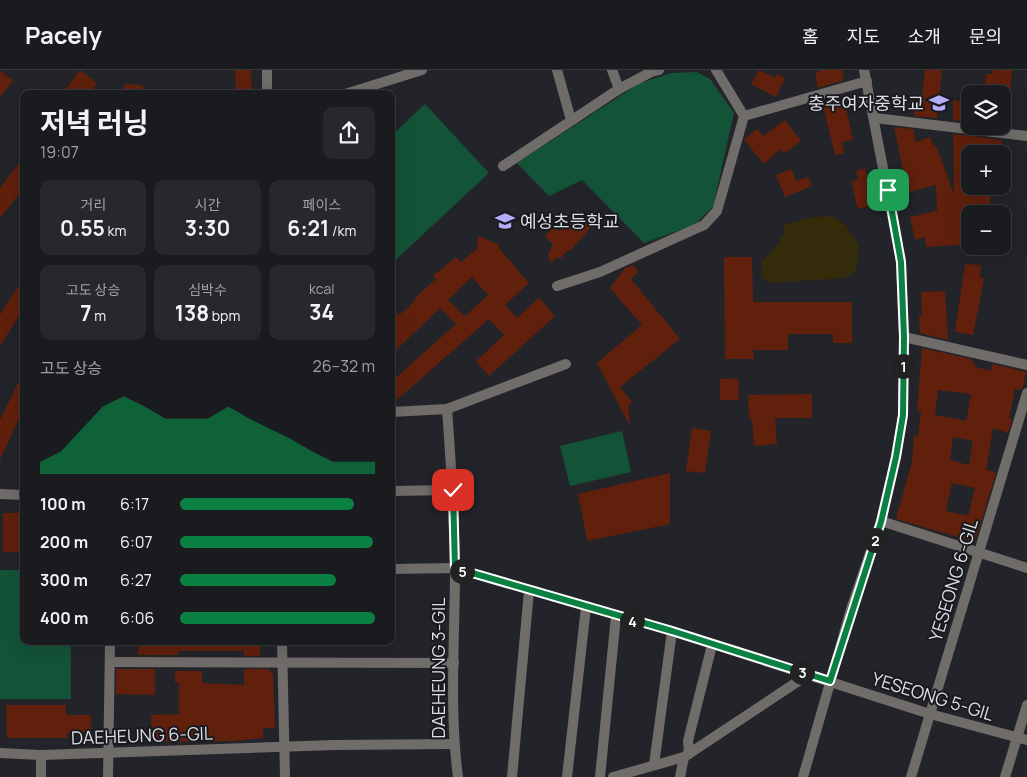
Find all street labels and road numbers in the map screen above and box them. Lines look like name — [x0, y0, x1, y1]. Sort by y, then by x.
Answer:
street label: YESEONG 6-GIL — [923, 516, 983, 644]
street label: DAEHEUNG 3-GIL — [426, 598, 450, 738]
street label: YESEONG 5-GIL — [869, 666, 997, 726]
street label: DAEHEUNG 6-GIL — [71, 721, 213, 749]

